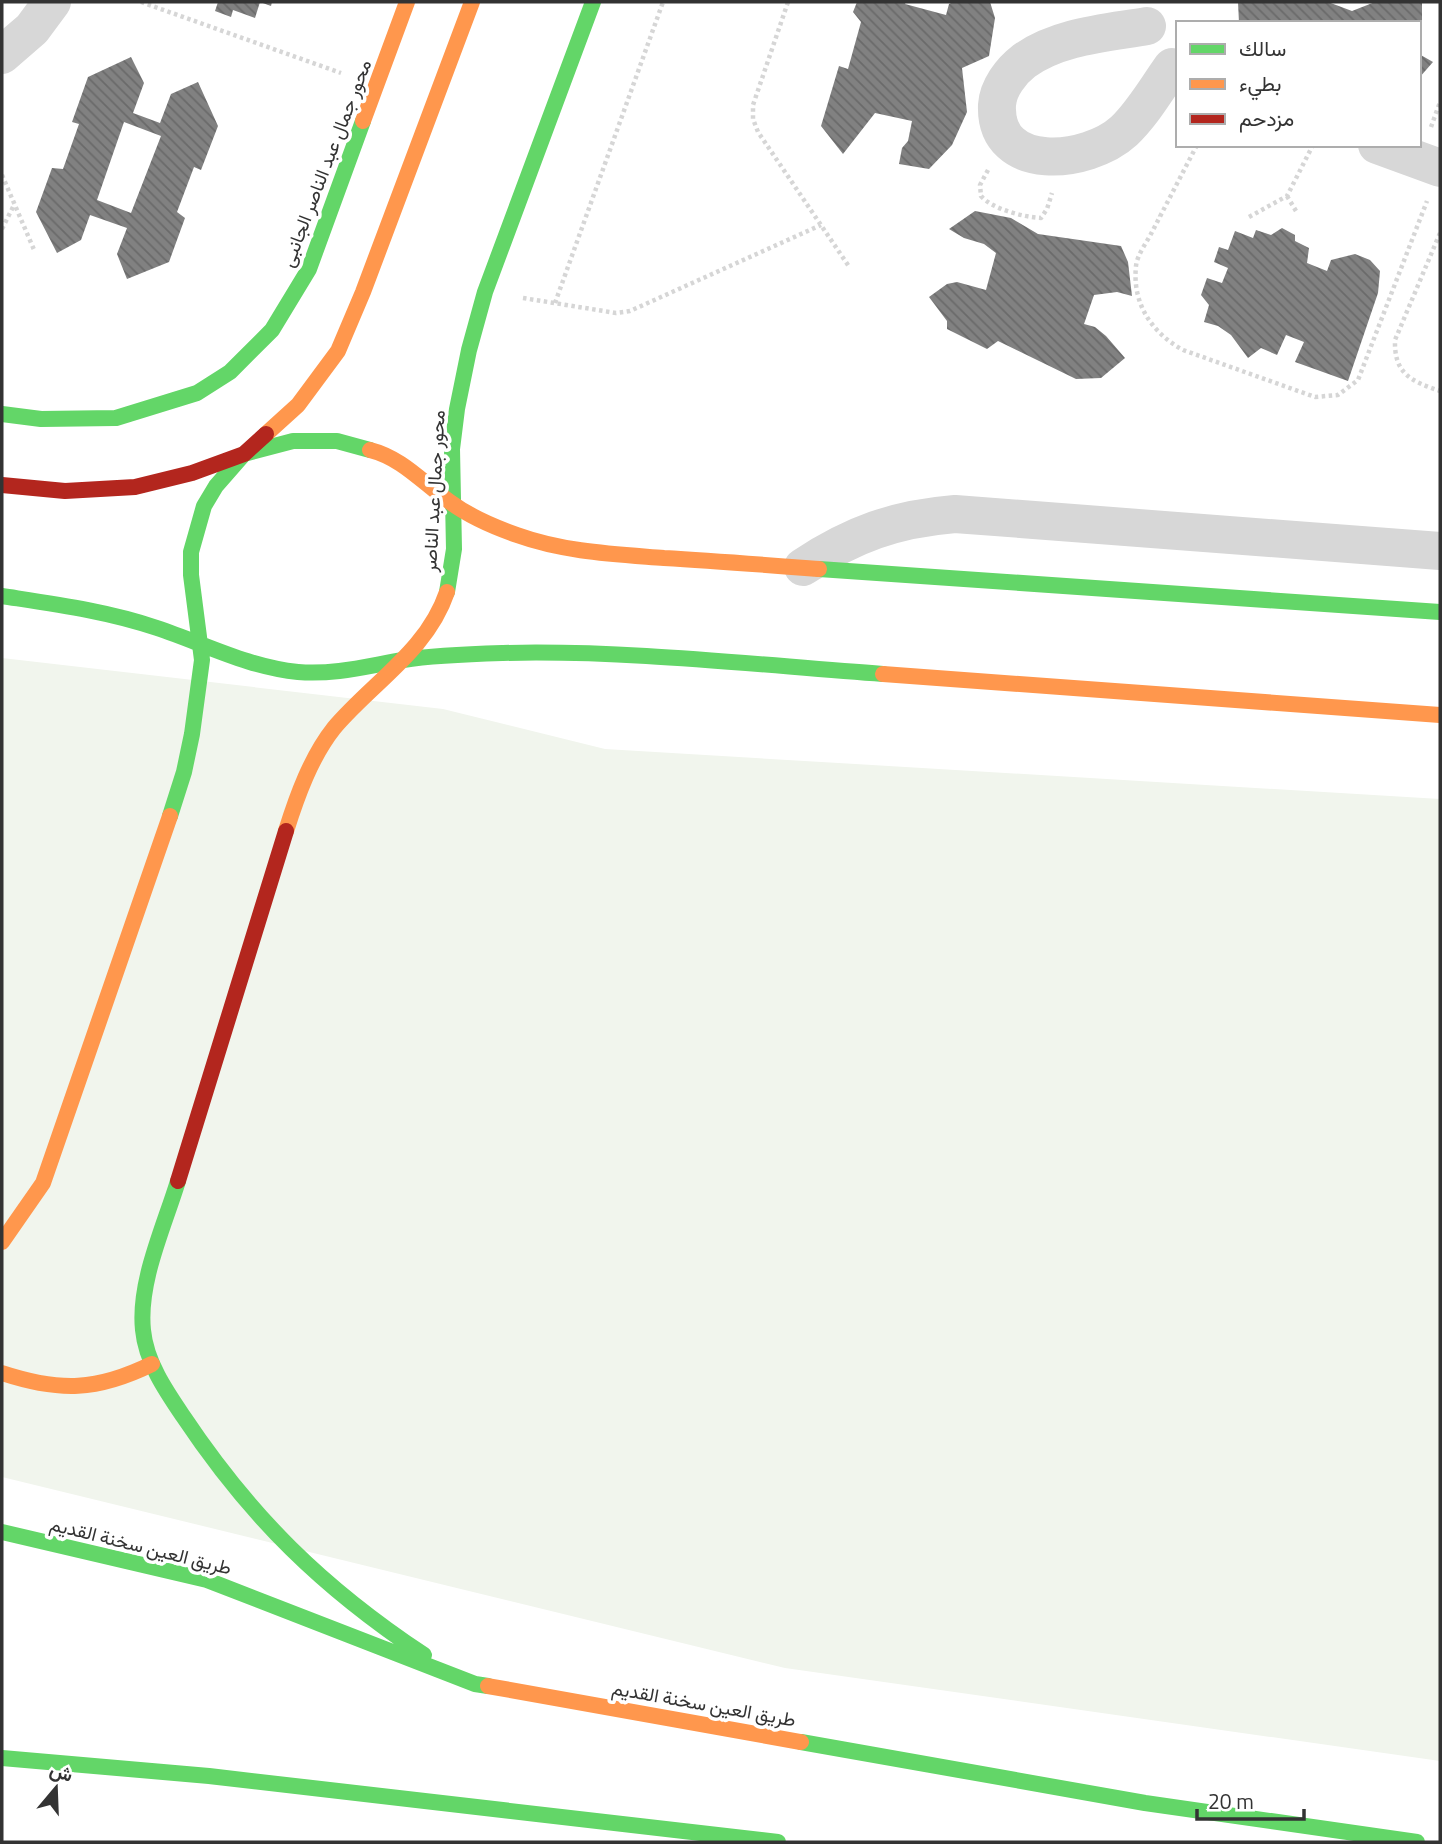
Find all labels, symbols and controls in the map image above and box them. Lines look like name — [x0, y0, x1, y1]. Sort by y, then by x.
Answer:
legend — [1176, 21, 1421, 147]
text: سالك — [1239, 32, 1286, 64]
street label: محور جمال عبد الناصر الجانبى — [272, 55, 378, 271]
text: بطيء — [1239, 67, 1282, 101]
text: مزدحم — [1239, 102, 1294, 134]
street label: محور جمال عبد الناصر — [414, 409, 452, 574]
street label: طريق العين سخنة القديم — [47, 1508, 235, 1582]
street label: طريق العين سخنة القديم — [610, 1673, 798, 1733]
north arrow — [21, 1753, 91, 1823]
text: ش — [46, 1754, 77, 1789]
scale bar — [1197, 1778, 1304, 1822]
text: 20 m — [1208, 1785, 1254, 1817]

